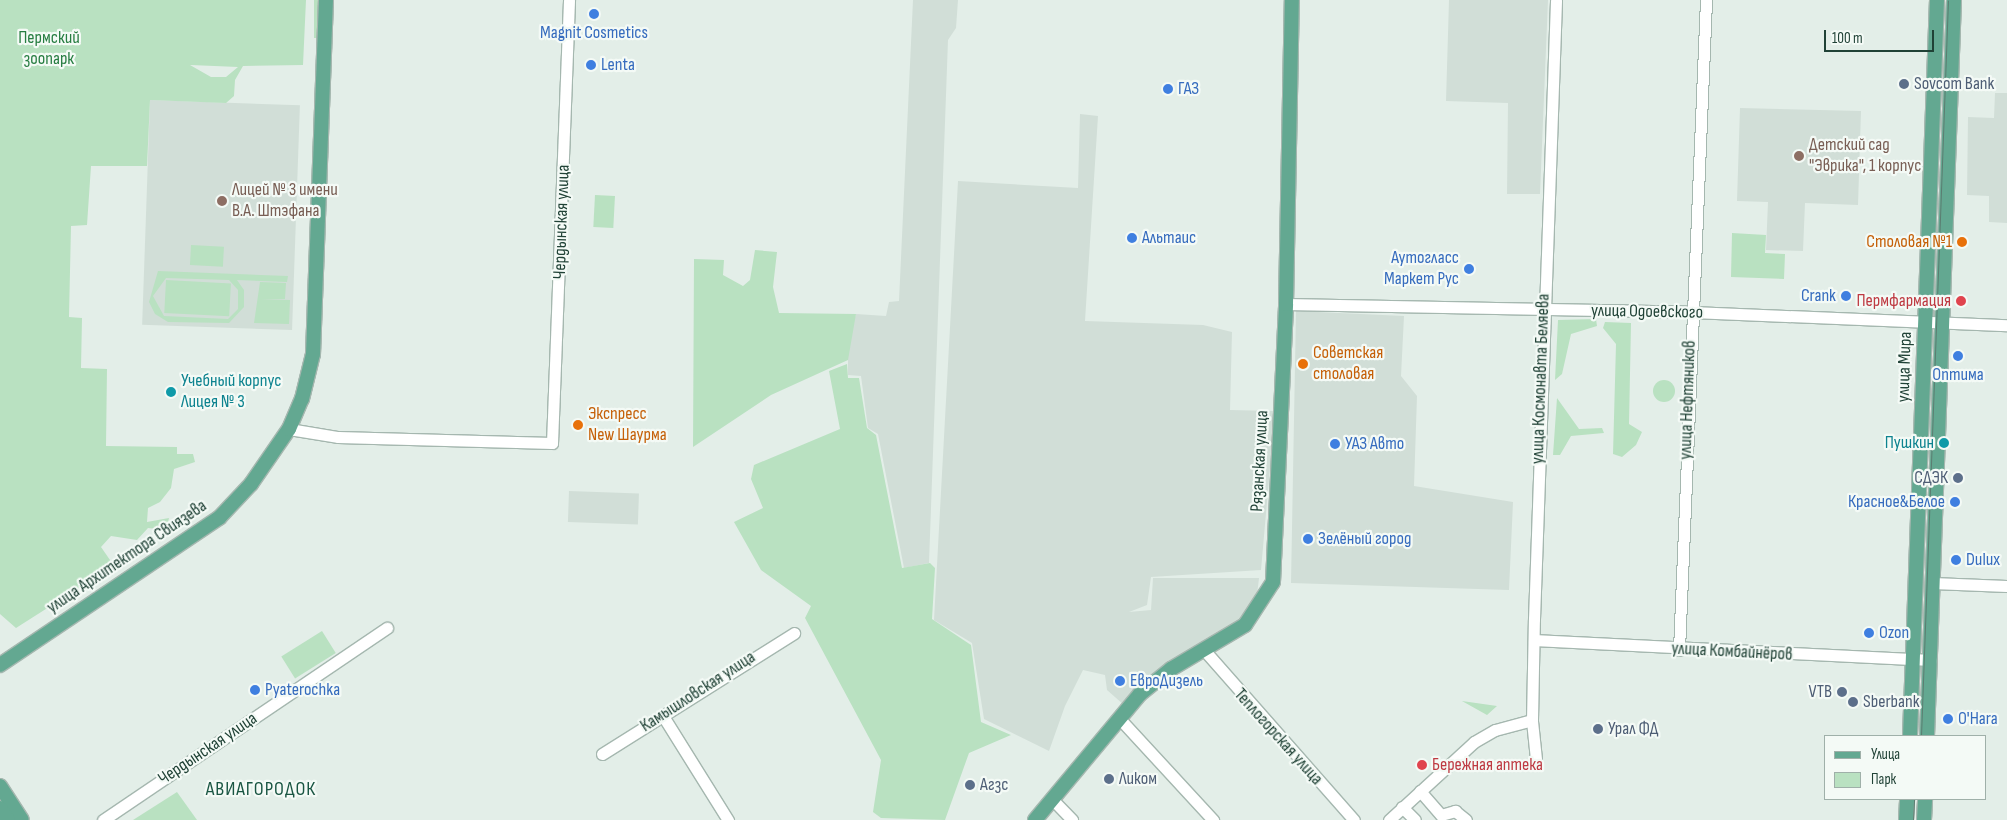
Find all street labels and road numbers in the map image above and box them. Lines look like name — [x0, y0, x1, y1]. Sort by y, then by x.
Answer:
street label: Чердынская улица — [549, 164, 575, 280]
street label: улица Космонавта Беляева — [1527, 294, 1555, 464]
street label: улица Одоевского — [1591, 300, 1703, 324]
street label: улица Мира — [1893, 331, 1917, 403]
street label: улица Нефтяников — [1675, 340, 1701, 460]
street label: Рязанская улица — [1247, 410, 1273, 512]
street label: улица Архитектора Свиязева — [43, 495, 211, 619]
street label: улица Комбайнёров — [1671, 638, 1793, 666]
street label: Камышловская улица — [637, 647, 759, 737]
street label: Теплогорская улица — [1229, 684, 1327, 790]
street label: Чердынская улица — [154, 708, 262, 790]

